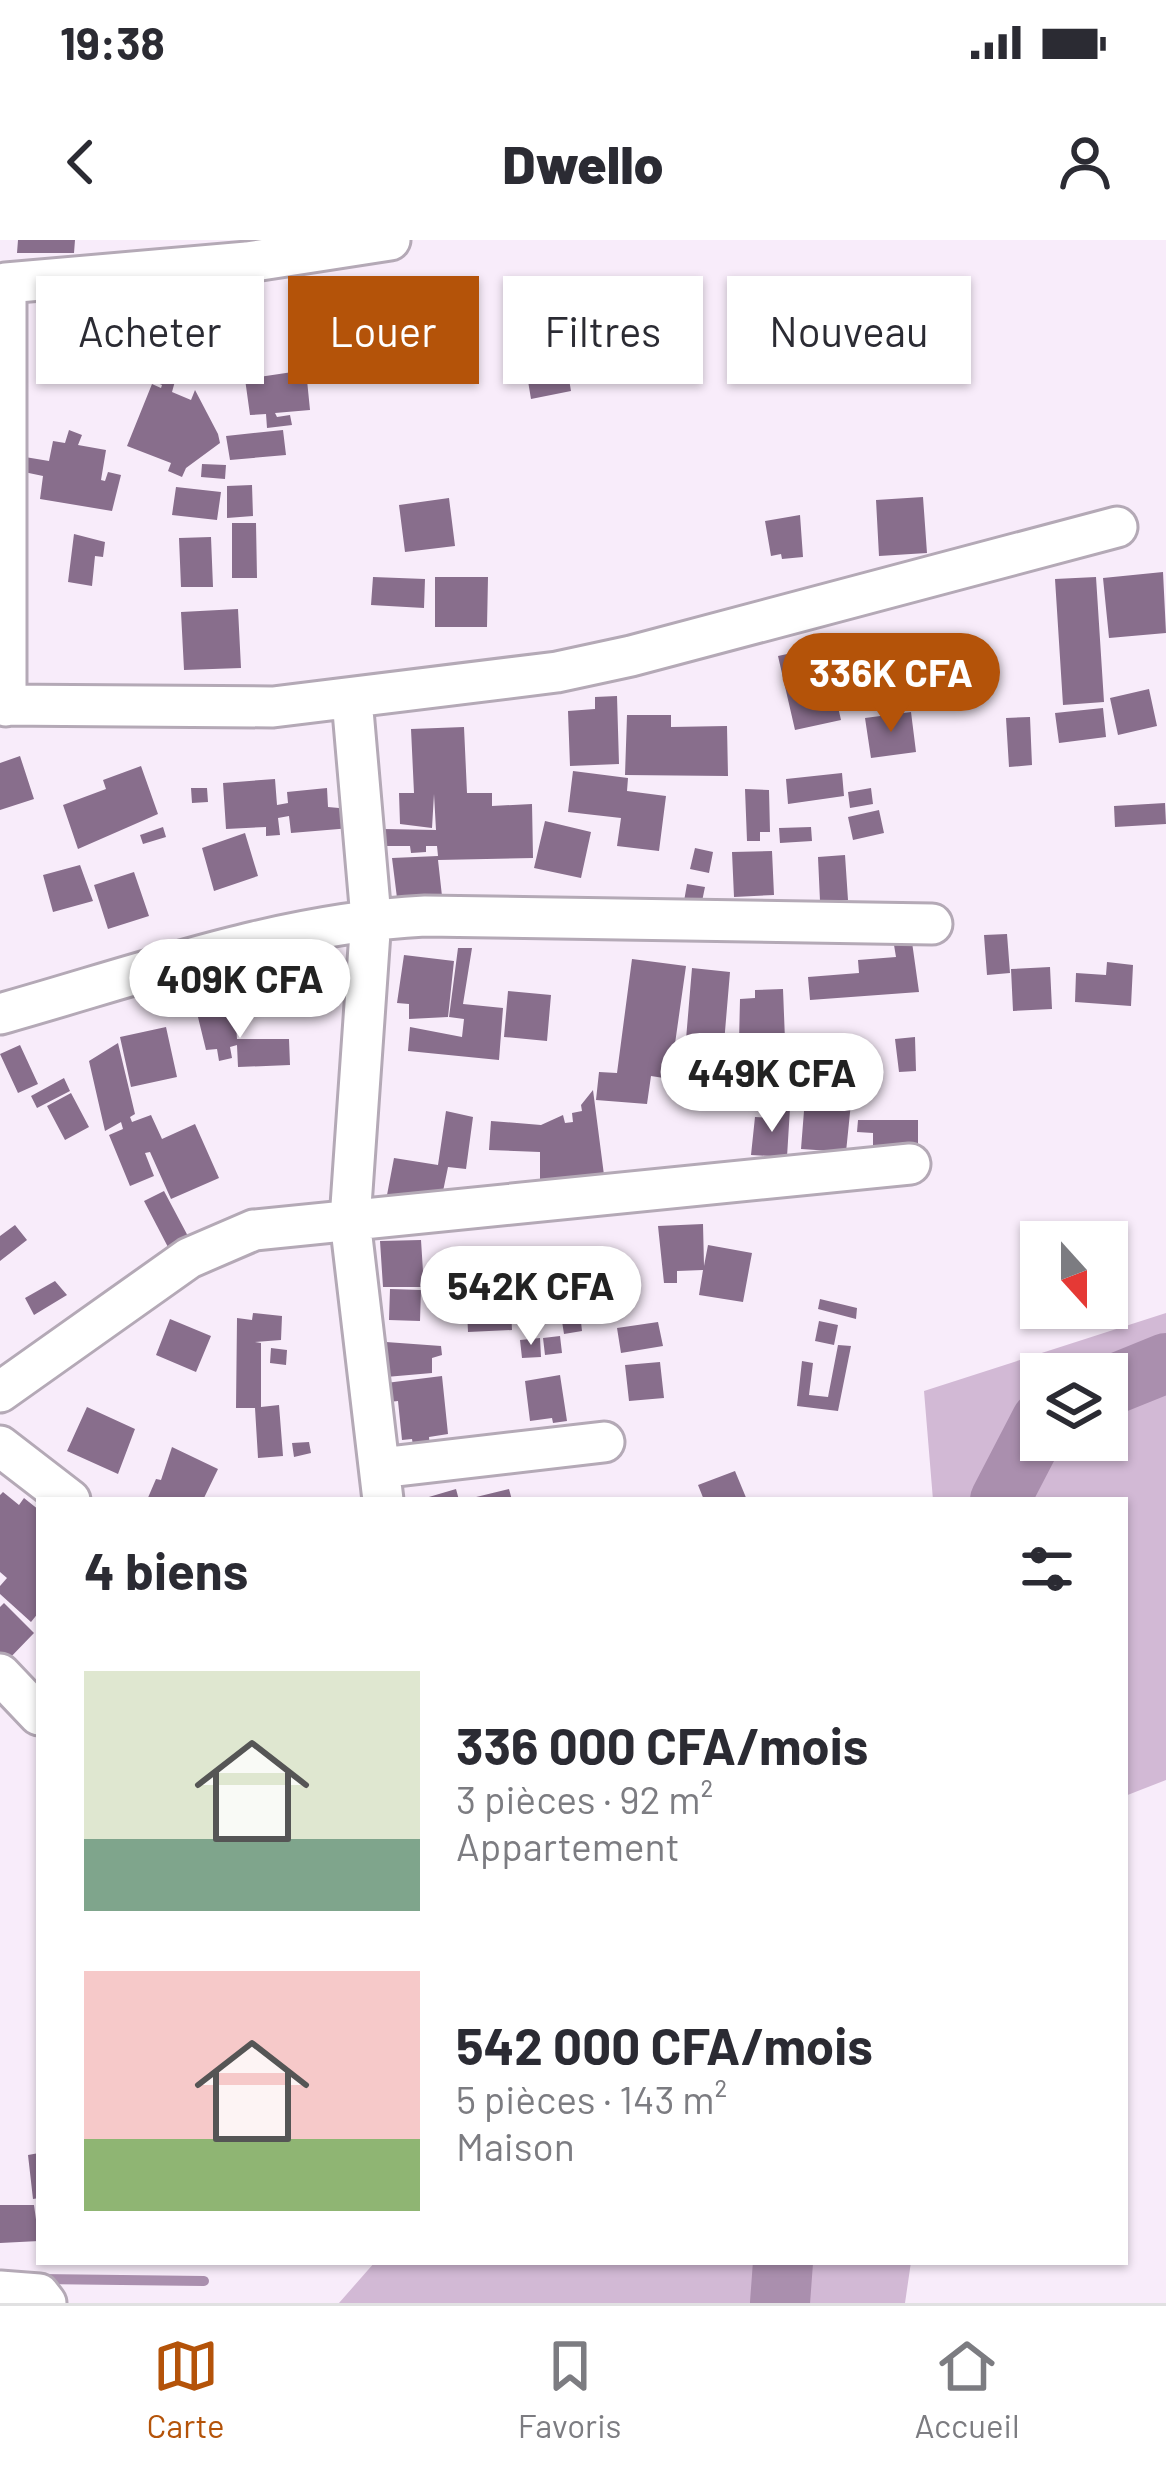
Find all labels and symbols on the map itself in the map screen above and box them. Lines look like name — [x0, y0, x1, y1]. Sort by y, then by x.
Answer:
pin: 336K CFA — [767, 633, 1015, 735]
pin: 409K CFA — [116, 939, 364, 1041]
pin: 449K CFA — [648, 1033, 896, 1135]
north arrow — [1020, 1221, 1128, 1329]
pin: 542K CFA — [407, 1246, 655, 1348]

